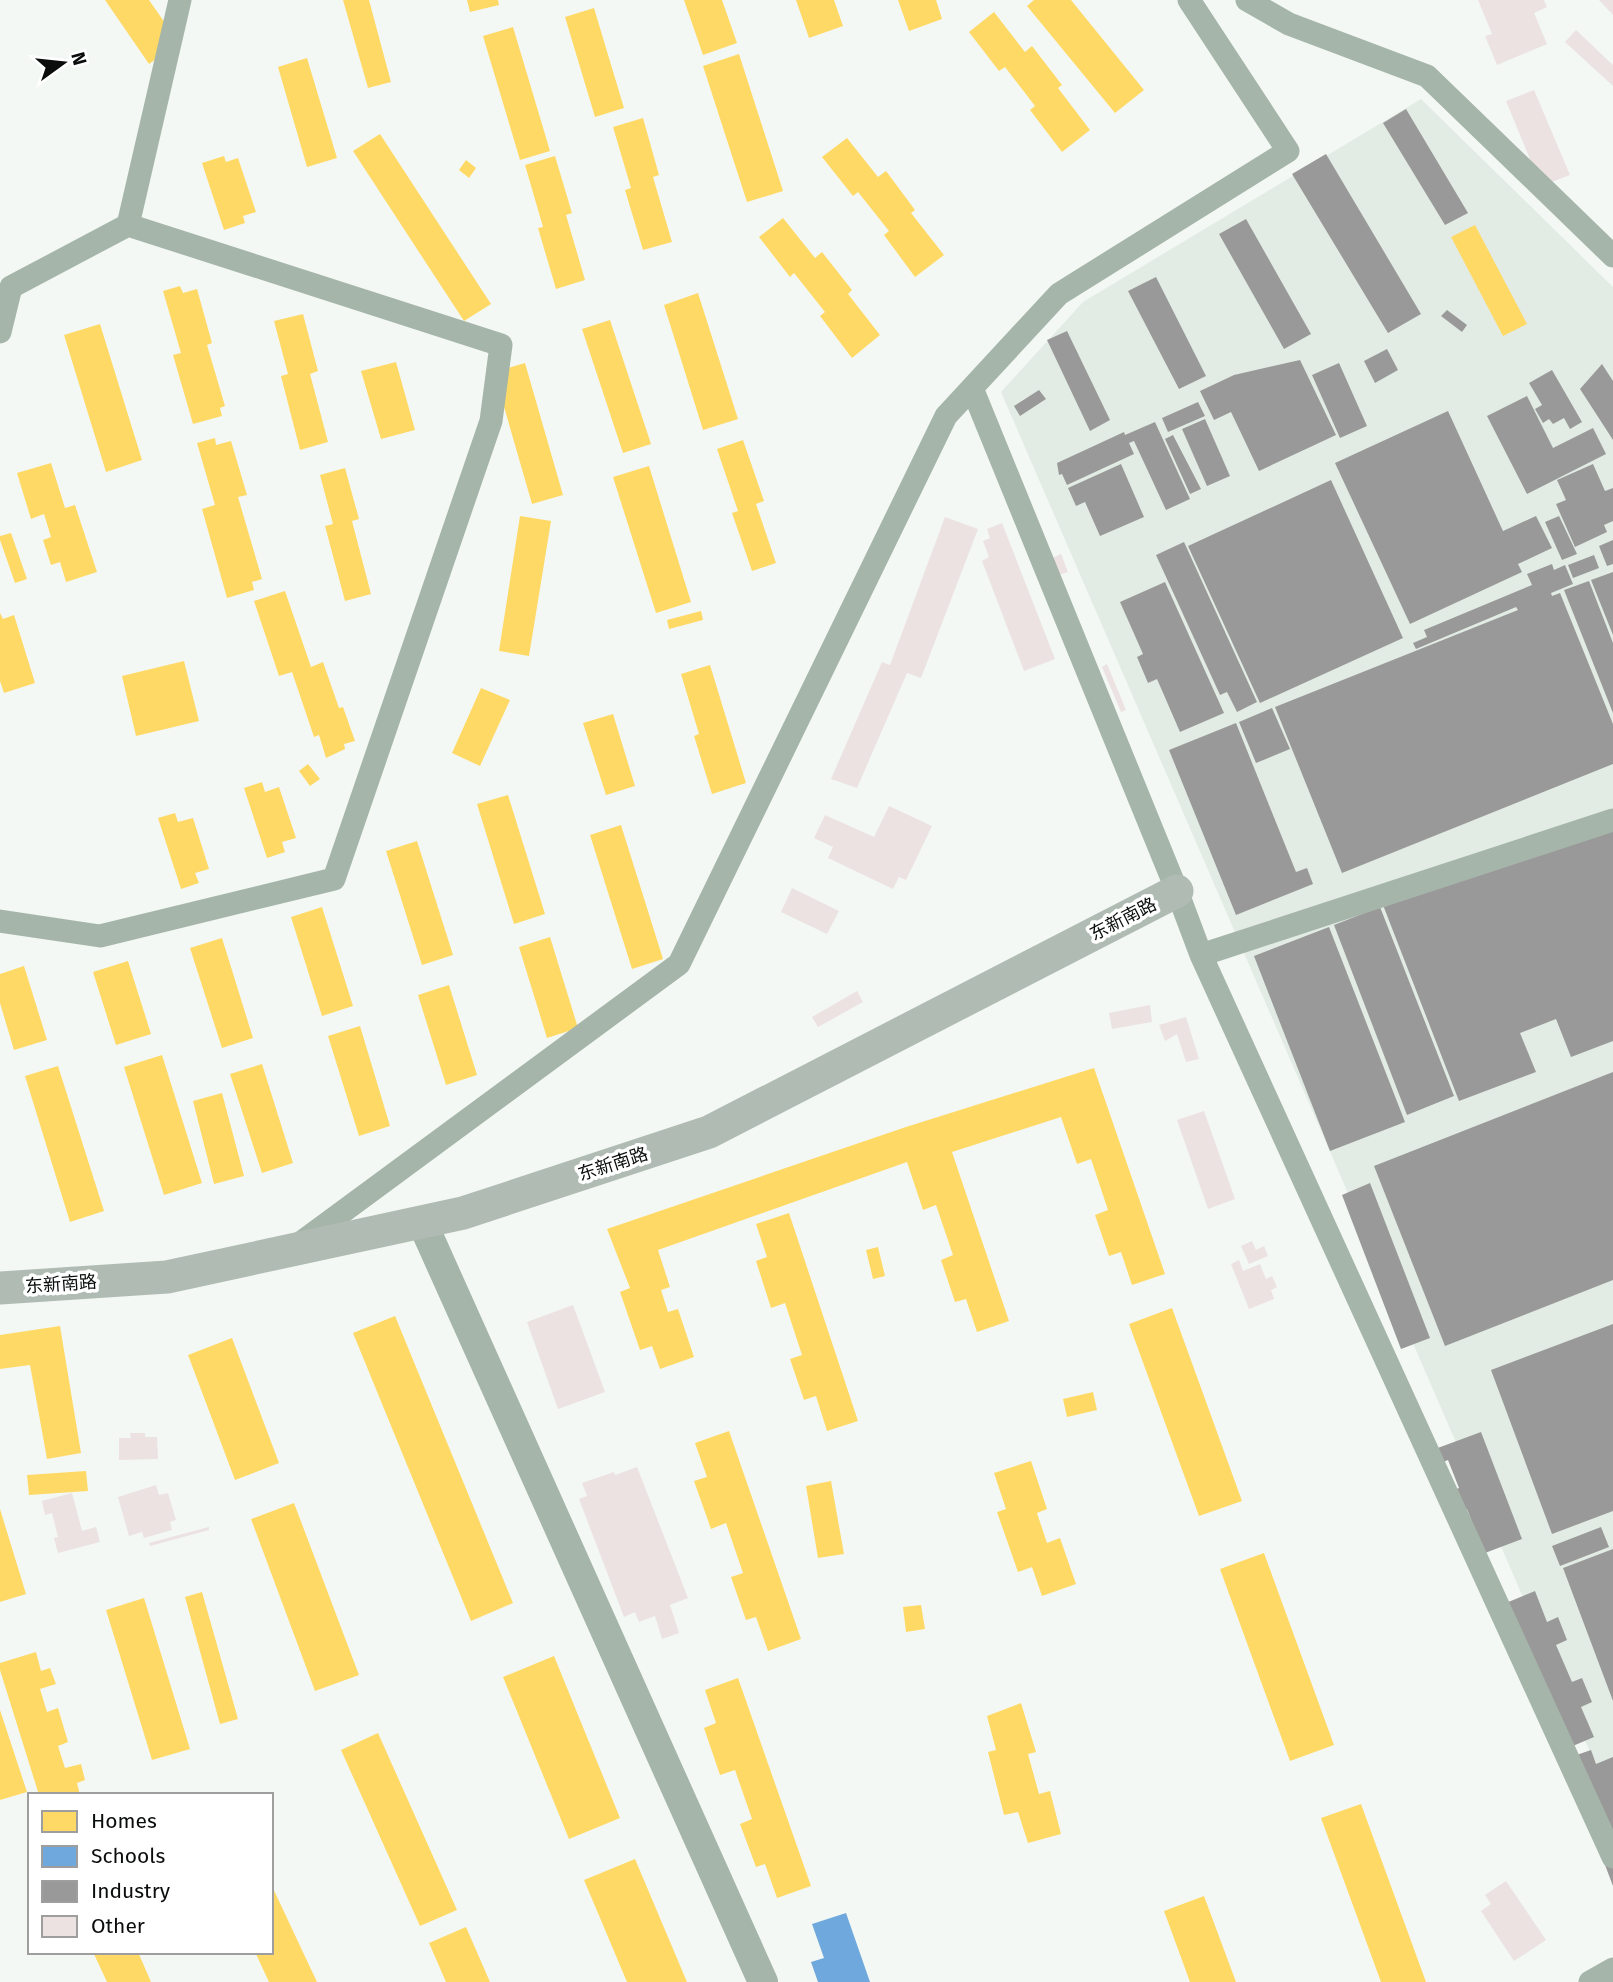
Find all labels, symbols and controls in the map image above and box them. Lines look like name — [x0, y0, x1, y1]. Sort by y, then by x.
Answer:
north arrow — [28, 28, 98, 98]
text: N — [66, 50, 92, 68]
street label: 东新南路 — [1086, 893, 1160, 945]
street label: 东新南路 — [575, 1142, 651, 1186]
street label: 东新南路 — [24, 1271, 98, 1297]
legend — [28, 1793, 273, 1954]
text: Homes — [91, 1808, 157, 1834]
text: Schools — [91, 1843, 165, 1869]
text: Industry — [91, 1878, 171, 1904]
text: Other — [91, 1913, 145, 1939]

